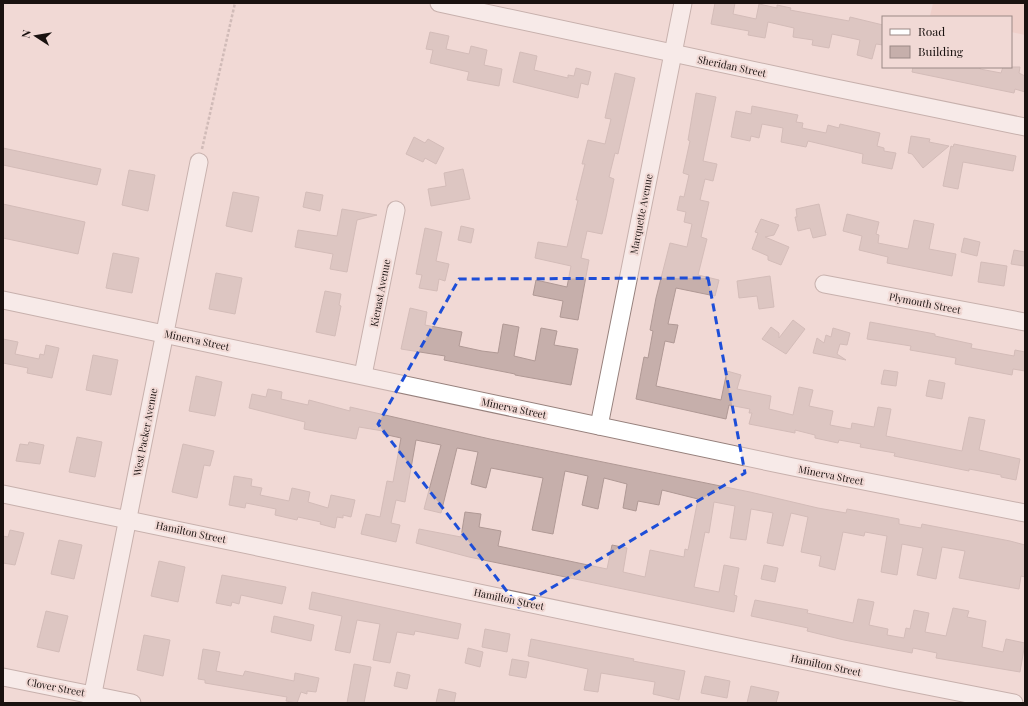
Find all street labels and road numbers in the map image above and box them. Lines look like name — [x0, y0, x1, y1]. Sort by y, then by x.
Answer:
street label: Sheridan Street — [696, 52, 768, 80]
street label: Marquette Avenue — [626, 173, 656, 255]
street label: Kienast Avenue — [367, 258, 393, 328]
street label: Plymouth Street — [888, 289, 962, 317]
street label: Minerva Street — [163, 326, 231, 354]
street label: West Packer Avenue — [129, 387, 160, 478]
street label: Minerva Street — [480, 394, 548, 422]
street label: Minerva Street — [797, 462, 865, 488]
street label: Hamilton Street — [155, 518, 228, 546]
street label: Hamilton Street — [473, 585, 546, 613]
street label: Hamilton Street — [790, 651, 863, 679]
street label: Clover Street — [26, 675, 86, 700]

